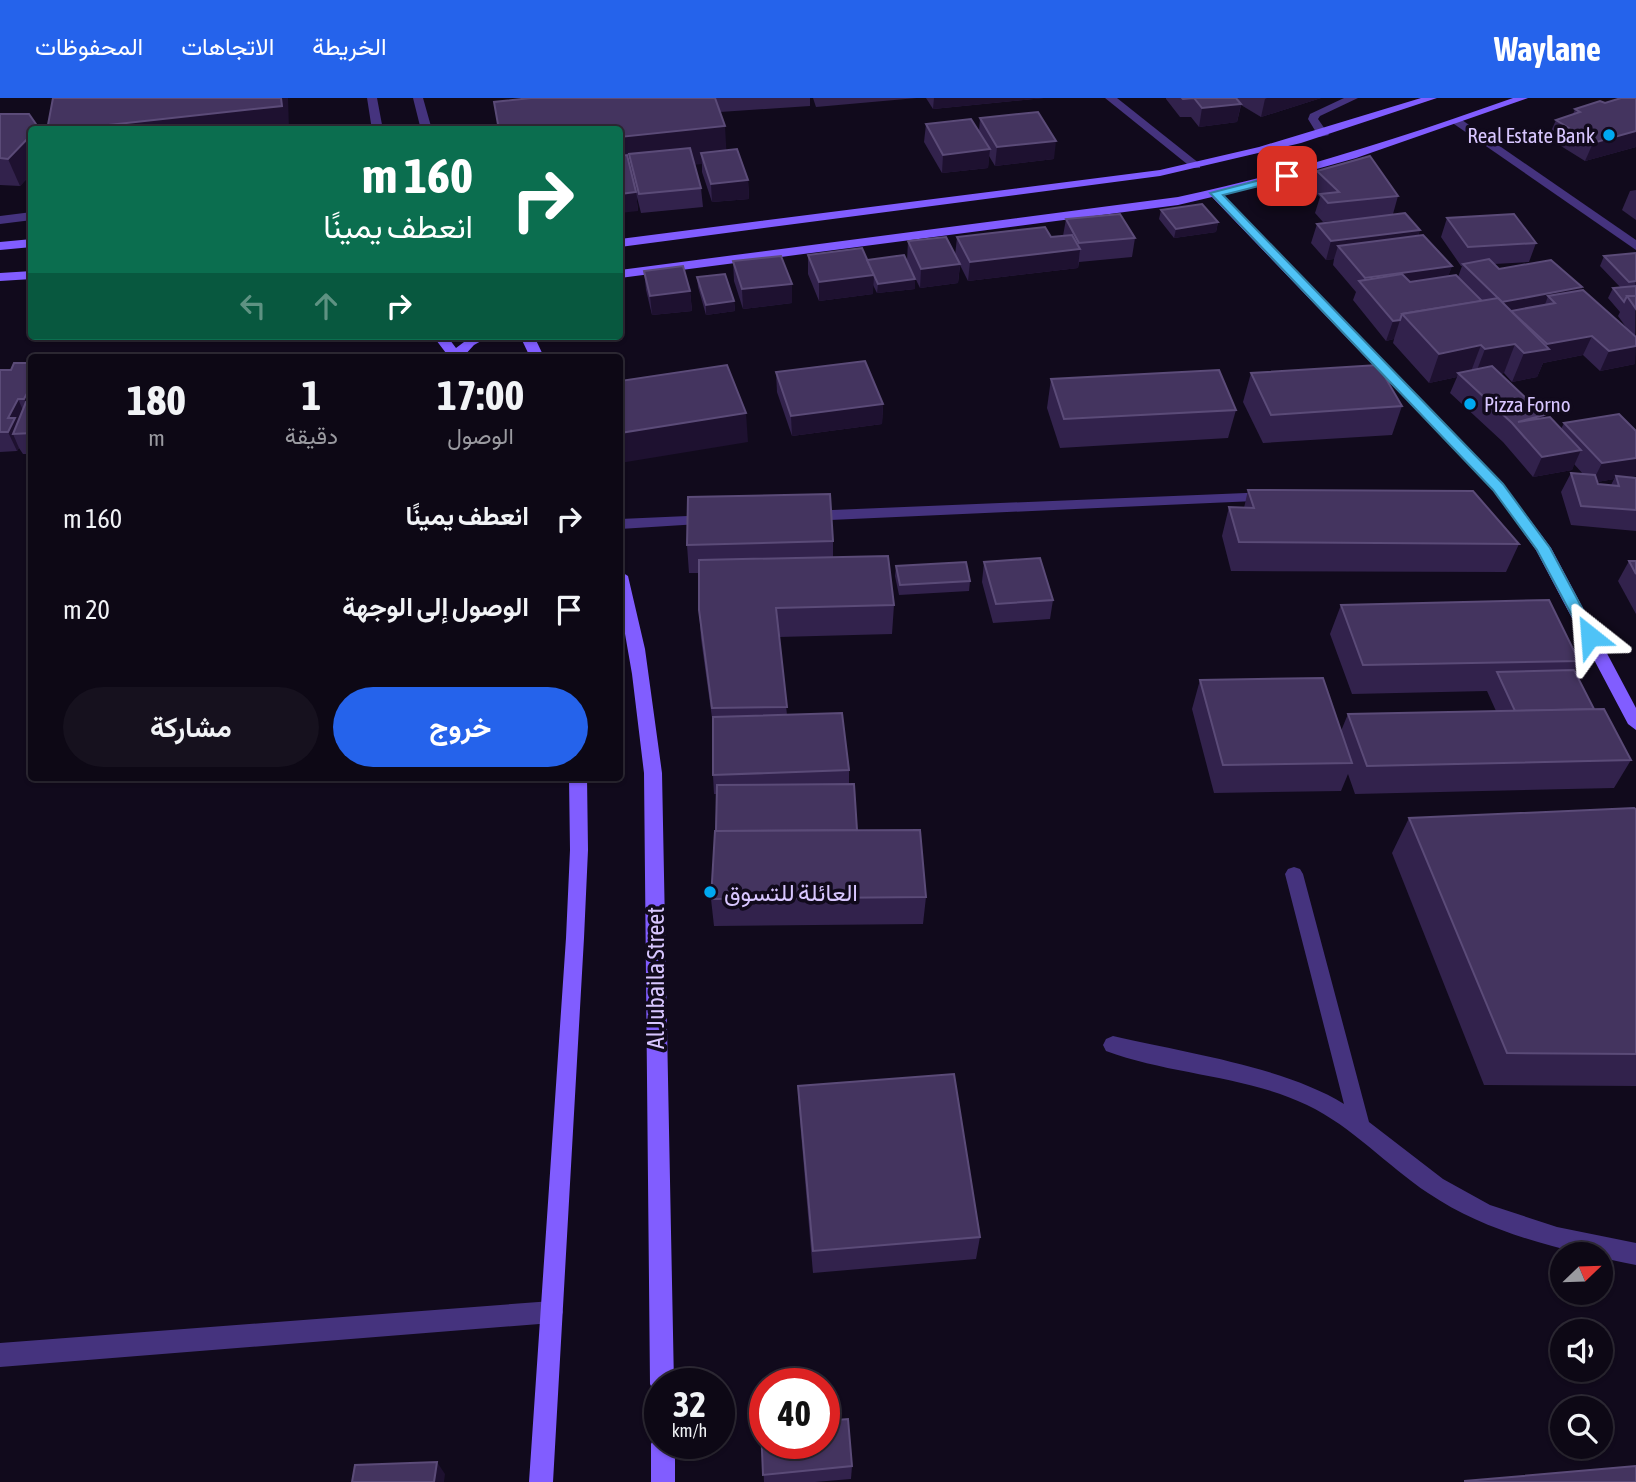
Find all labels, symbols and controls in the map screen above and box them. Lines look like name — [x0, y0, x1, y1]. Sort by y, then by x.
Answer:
text: Waylane — [1494, 30, 1601, 68]
text: المحفوظات — [35, 33, 143, 60]
text: الاتجاهات — [181, 33, 274, 60]
text: الخريطة — [312, 33, 387, 60]
place label: Real Estate Bank — [1467, 123, 1595, 147]
marker: Real Estate Bank — [1601, 127, 1617, 143]
pin — [1257, 146, 1317, 206]
text: 160 m — [362, 147, 473, 203]
icon: right — [497, 154, 588, 245]
icon: arrive — [1268, 157, 1306, 195]
text: انعطف يمينًا — [323, 208, 473, 245]
icon: left — [234, 287, 272, 325]
icon: ahead — [307, 287, 345, 325]
icon: right — [380, 287, 418, 325]
text: 1 — [302, 371, 321, 419]
text: 17:00 — [437, 371, 524, 419]
text: 180 — [127, 376, 186, 424]
place label: Pizza Forno — [1484, 392, 1571, 416]
marker: Pizza Forno — [1462, 396, 1478, 412]
text: دقيقة — [285, 423, 338, 449]
text: الوصول — [447, 423, 514, 449]
text: m — [148, 425, 165, 451]
icon: right — [550, 500, 588, 538]
text: انعطف يمينًا — [406, 501, 529, 531]
text: 160 m — [63, 504, 122, 534]
icon: arrive — [550, 591, 588, 629]
text: الوصول إلى الوجهة — [342, 592, 529, 622]
text: 20 m — [63, 595, 110, 625]
position arrow — [1553, 599, 1627, 673]
button: مشاركة — [63, 687, 319, 767]
button: خروج — [333, 687, 588, 767]
place label: العائلة للتسوق — [724, 879, 858, 908]
marker: العائلة للتسوق — [702, 884, 718, 900]
street label: Al Jubaila Street — [642, 907, 669, 1049]
north arrow — [1550, 1242, 1614, 1306]
map controls — [1550, 1242, 1613, 1459]
button: sound — [1550, 1319, 1613, 1382]
speed limit sign: 40 — [749, 1368, 840, 1459]
text: 32 — [673, 1384, 706, 1424]
button: search — [1550, 1396, 1613, 1459]
text: km/h — [672, 1420, 707, 1441]

